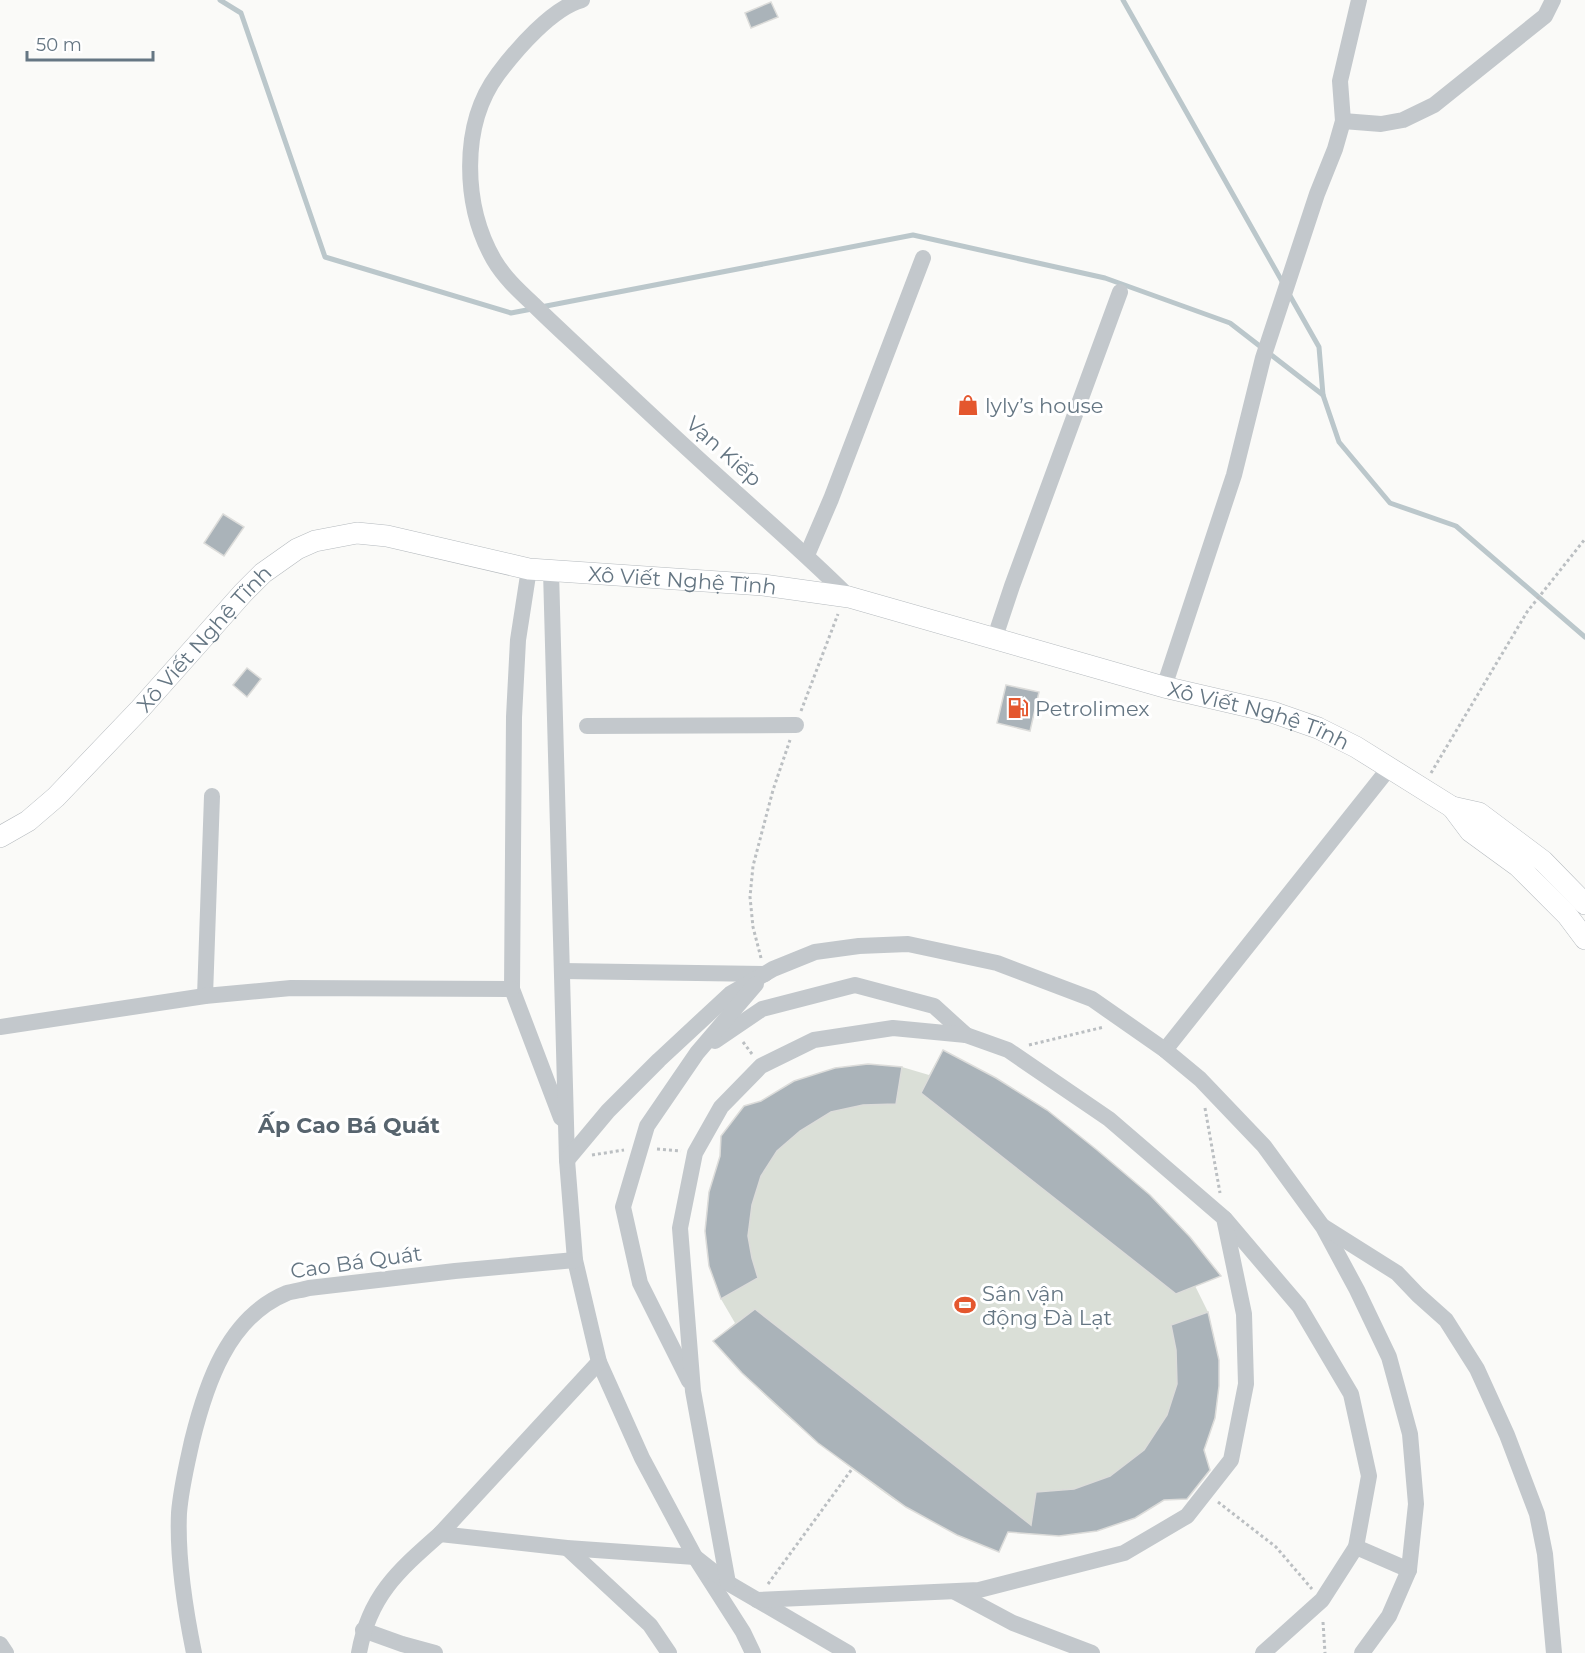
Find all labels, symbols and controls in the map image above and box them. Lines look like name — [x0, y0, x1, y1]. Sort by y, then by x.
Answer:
scale bar — [27, 24, 153, 62]
text: 50 m — [36, 34, 82, 56]
shop icon: lyly’s house — [956, 393, 980, 417]
place label: lyly’s house — [985, 393, 1104, 418]
street label: Vạn Kiếp — [681, 411, 767, 491]
street label: Xô Viết Nghệ Tĩnh — [131, 560, 276, 717]
street label: Xô Viết Nghệ Tĩnh — [587, 561, 778, 599]
street label: Xô Viết Nghệ Tĩnh — [1165, 676, 1354, 754]
fuel station icon: Petrolimex — [1006, 696, 1030, 720]
place label: Petrolimex — [1035, 696, 1150, 721]
district label: Ấp Cao Bá Quát — [257, 1111, 440, 1139]
street label: Cao Bá Quát — [289, 1240, 423, 1284]
place label: Sân vận động Đà Lạt — [982, 1281, 1112, 1330]
sports icon: Sân vận động Đà Lạt — [953, 1293, 977, 1317]

